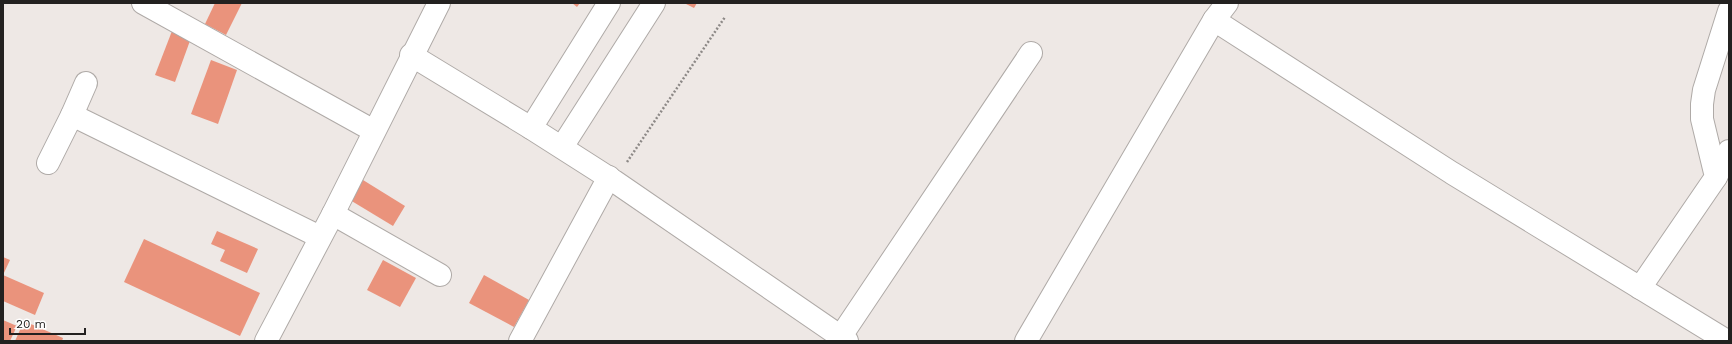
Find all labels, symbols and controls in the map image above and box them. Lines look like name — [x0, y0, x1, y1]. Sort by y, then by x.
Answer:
scale bar — [10, 310, 85, 336]
text: 20 m — [16, 317, 46, 331]

